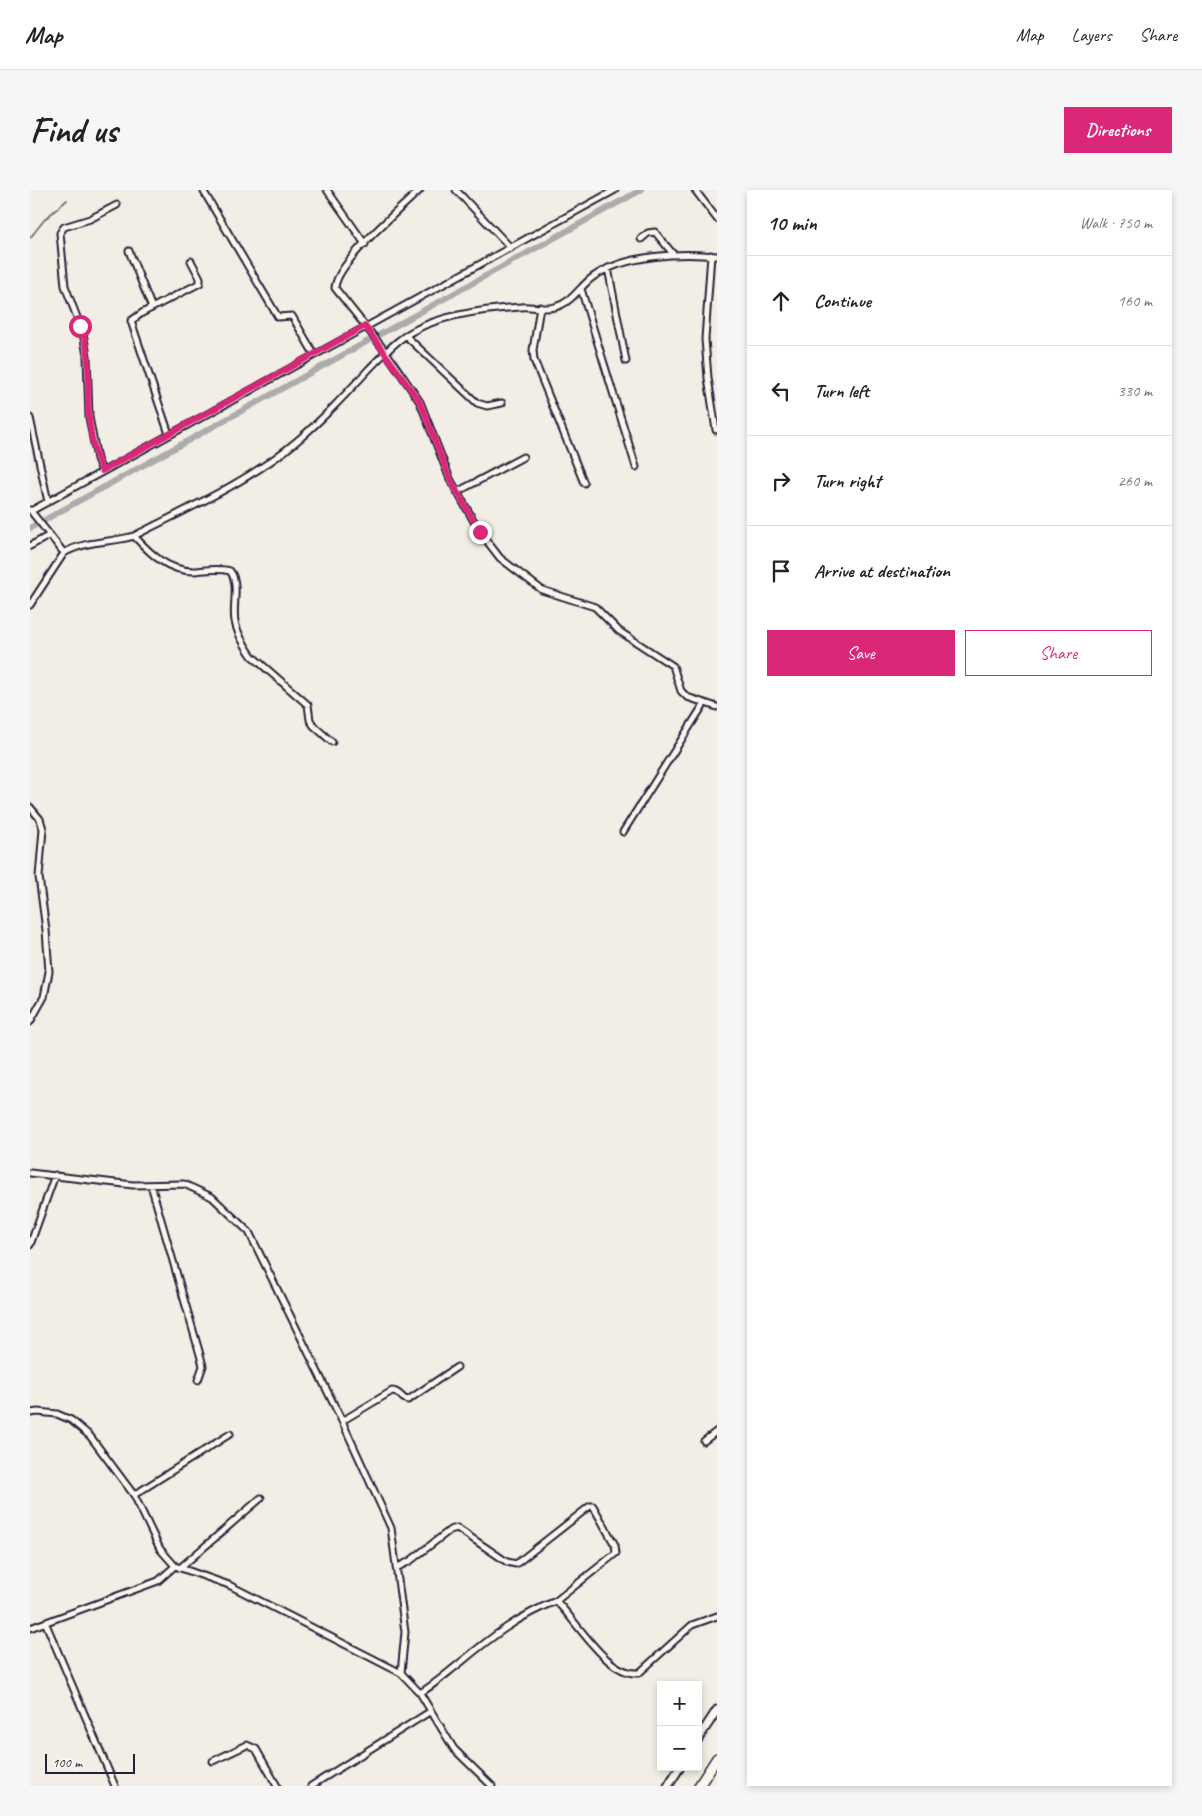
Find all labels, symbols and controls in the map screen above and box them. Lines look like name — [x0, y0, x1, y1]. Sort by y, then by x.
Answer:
text: Map — [25, 20, 62, 50]
text: Map — [1016, 24, 1044, 46]
text: Layers — [1072, 24, 1111, 46]
text: Share — [1139, 24, 1177, 46]
button: Directions — [1064, 107, 1172, 153]
text: Find us — [30, 108, 117, 153]
text: 10 min — [767, 210, 817, 236]
text: Walk · 750 m — [1080, 213, 1152, 233]
icon: ahead — [767, 287, 795, 315]
text: Continue — [814, 289, 871, 313]
text: 160 m — [1118, 291, 1152, 311]
route start — [69, 315, 92, 338]
icon: left — [767, 377, 795, 405]
text: Turn left — [814, 379, 869, 403]
text: 330 m — [1118, 381, 1152, 401]
icon: right — [767, 467, 795, 495]
text: Turn right — [814, 469, 881, 493]
text: 260 m — [1118, 471, 1152, 491]
route end — [469, 521, 492, 544]
icon: arrive — [767, 557, 795, 585]
text: Arrive at destination — [814, 559, 950, 583]
button: Save — [767, 630, 955, 676]
button: Share — [965, 630, 1152, 676]
map controls — [657, 1681, 702, 1771]
button: + — [657, 1681, 702, 1726]
button: − — [657, 1726, 702, 1771]
scale bar — [45, 1751, 135, 1774]
text: 100 m — [52, 1754, 82, 1771]

